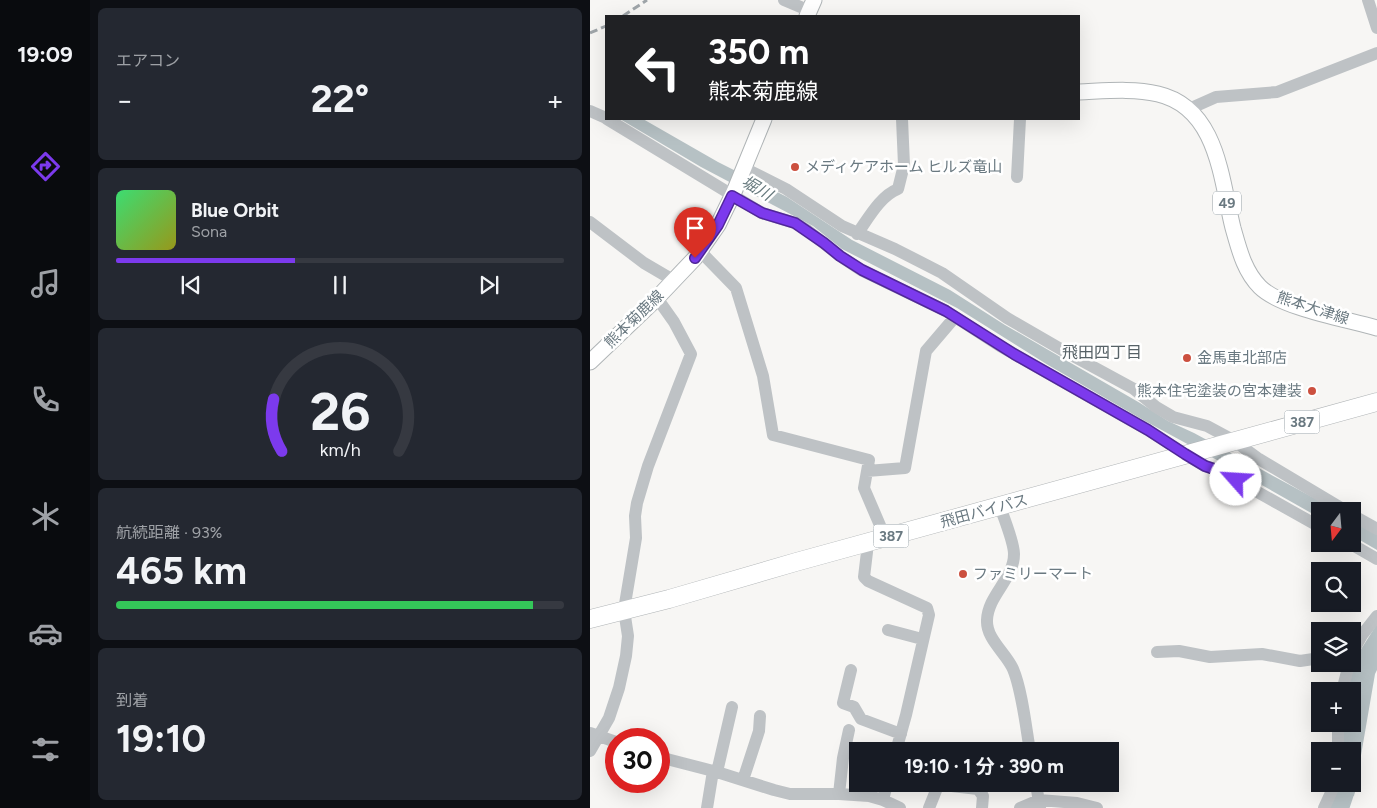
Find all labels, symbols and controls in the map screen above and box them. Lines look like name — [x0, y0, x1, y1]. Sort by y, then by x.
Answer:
text: 350 m — [708, 31, 809, 73]
icon: left — [625, 35, 690, 100]
text: 19:09 — [17, 41, 73, 68]
text: エアコン — [116, 51, 180, 70]
text: 22° — [311, 76, 369, 122]
text: 熊本菊鹿線 — [708, 78, 818, 105]
text: − — [116, 83, 133, 117]
text: + — [547, 83, 564, 117]
icon: directions — [28, 149, 63, 184]
place label: メディケアホーム ヒルズ竜山 — [805, 158, 1002, 176]
marker: メディケアホーム ヒルズ竜山 — [789, 161, 801, 173]
water label: 堀川 — [738, 172, 777, 205]
road number: 49 — [1213, 192, 1241, 214]
text: Blue Orbit — [191, 199, 279, 222]
pin — [674, 207, 716, 258]
icon: arrive — [681, 214, 709, 242]
text: Sona — [191, 222, 227, 241]
icon: music — [28, 266, 63, 301]
icon: previous — [177, 271, 205, 299]
icon: pause — [326, 271, 354, 299]
icon: next — [475, 271, 503, 299]
street label: 熊本菊鹿線 — [601, 286, 667, 352]
street label: 熊本大津線 — [1275, 288, 1351, 328]
district label: 飛田四丁目 — [1062, 343, 1142, 362]
place label: 金馬車北部店 — [1197, 349, 1287, 367]
marker: 金馬車北部店 — [1181, 352, 1193, 364]
text: 26 — [310, 381, 370, 443]
icon: phone — [28, 382, 63, 417]
place label: 熊本住宅塗装の宮本建装 — [1137, 382, 1302, 400]
marker: 熊本住宅塗装の宮本建装 — [1306, 385, 1318, 397]
road number: 387 — [1284, 411, 1320, 434]
text: km/h — [320, 439, 360, 460]
position arrow — [1209, 453, 1261, 505]
street label: 飛田バイパス — [938, 491, 1030, 531]
icon: climate — [28, 499, 63, 534]
north arrow — [1311, 502, 1361, 552]
map controls — [1311, 502, 1361, 792]
text: 航続距離 · 93% — [116, 523, 222, 542]
road number: 387 — [874, 524, 908, 548]
text: 465 km — [116, 548, 247, 594]
button: search — [1311, 562, 1361, 612]
place label: ファミリーマート — [973, 565, 1093, 583]
marker: ファミリーマート — [957, 568, 969, 580]
icon: car — [28, 616, 63, 651]
button: layers — [1311, 622, 1361, 672]
button: + — [1311, 682, 1361, 732]
text: 到着 — [116, 691, 148, 710]
text: 19:10 — [116, 716, 206, 762]
speed limit sign: 30 — [605, 728, 670, 793]
icon: filters — [28, 732, 63, 767]
button: − — [1311, 742, 1361, 792]
text: 19:10 · 1 分 · 390 m — [904, 755, 1064, 778]

